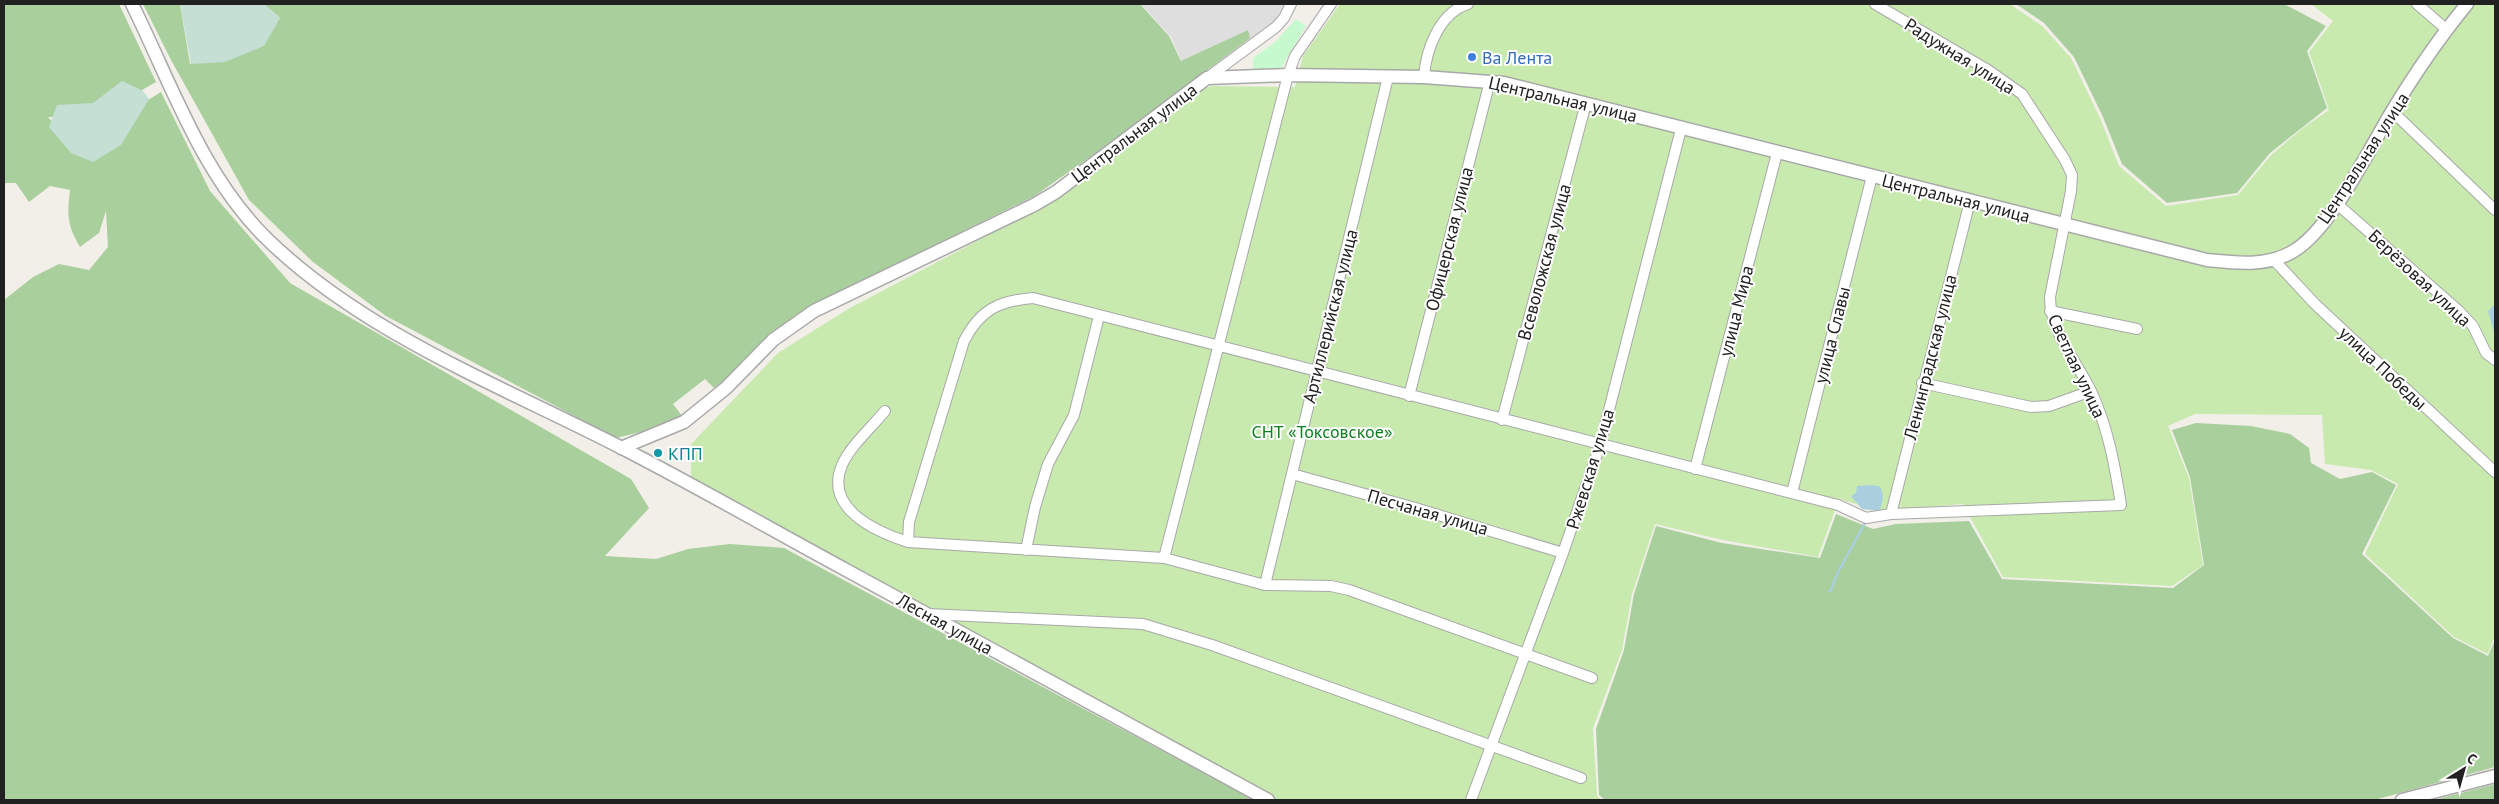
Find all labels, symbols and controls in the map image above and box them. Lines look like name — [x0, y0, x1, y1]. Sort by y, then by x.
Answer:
street label: Радужная улица — [1900, 13, 2020, 99]
place label: Ва Лента — [1482, 46, 1552, 69]
marker: Ва Лента — [1466, 51, 1478, 63]
street label: Центральная улица — [1486, 71, 1640, 127]
street label: Центральная улица — [1066, 78, 1202, 188]
street label: Центральная улица — [2312, 88, 2414, 228]
street label: Офицерская улица — [1420, 164, 1478, 314]
street label: Центральная улица — [1880, 168, 2032, 228]
street label: Всеволожская улица — [1512, 181, 1576, 343]
street label: Берёзовая улица — [2364, 224, 2476, 332]
street label: Артиллерийская улица — [1297, 227, 1363, 405]
street label: улица Мира — [1714, 263, 1758, 359]
street label: Ленинградская улица — [1898, 272, 1962, 443]
street label: улица Славы — [1809, 284, 1855, 386]
street label: Светлая улица — [2043, 310, 2111, 422]
street label: улица Победы — [2334, 321, 2432, 415]
street label: Ржевская улица — [1561, 406, 1619, 532]
park label: СНТ «Токсовское» — [1251, 420, 1393, 443]
place label: КПП — [668, 442, 703, 465]
marker: КПП — [652, 447, 664, 459]
street label: Песчаная улица — [1365, 484, 1491, 540]
street label: Лесная улица — [892, 588, 997, 660]
north arrow — [2439, 744, 2489, 794]
text: С — [2463, 749, 2481, 768]

